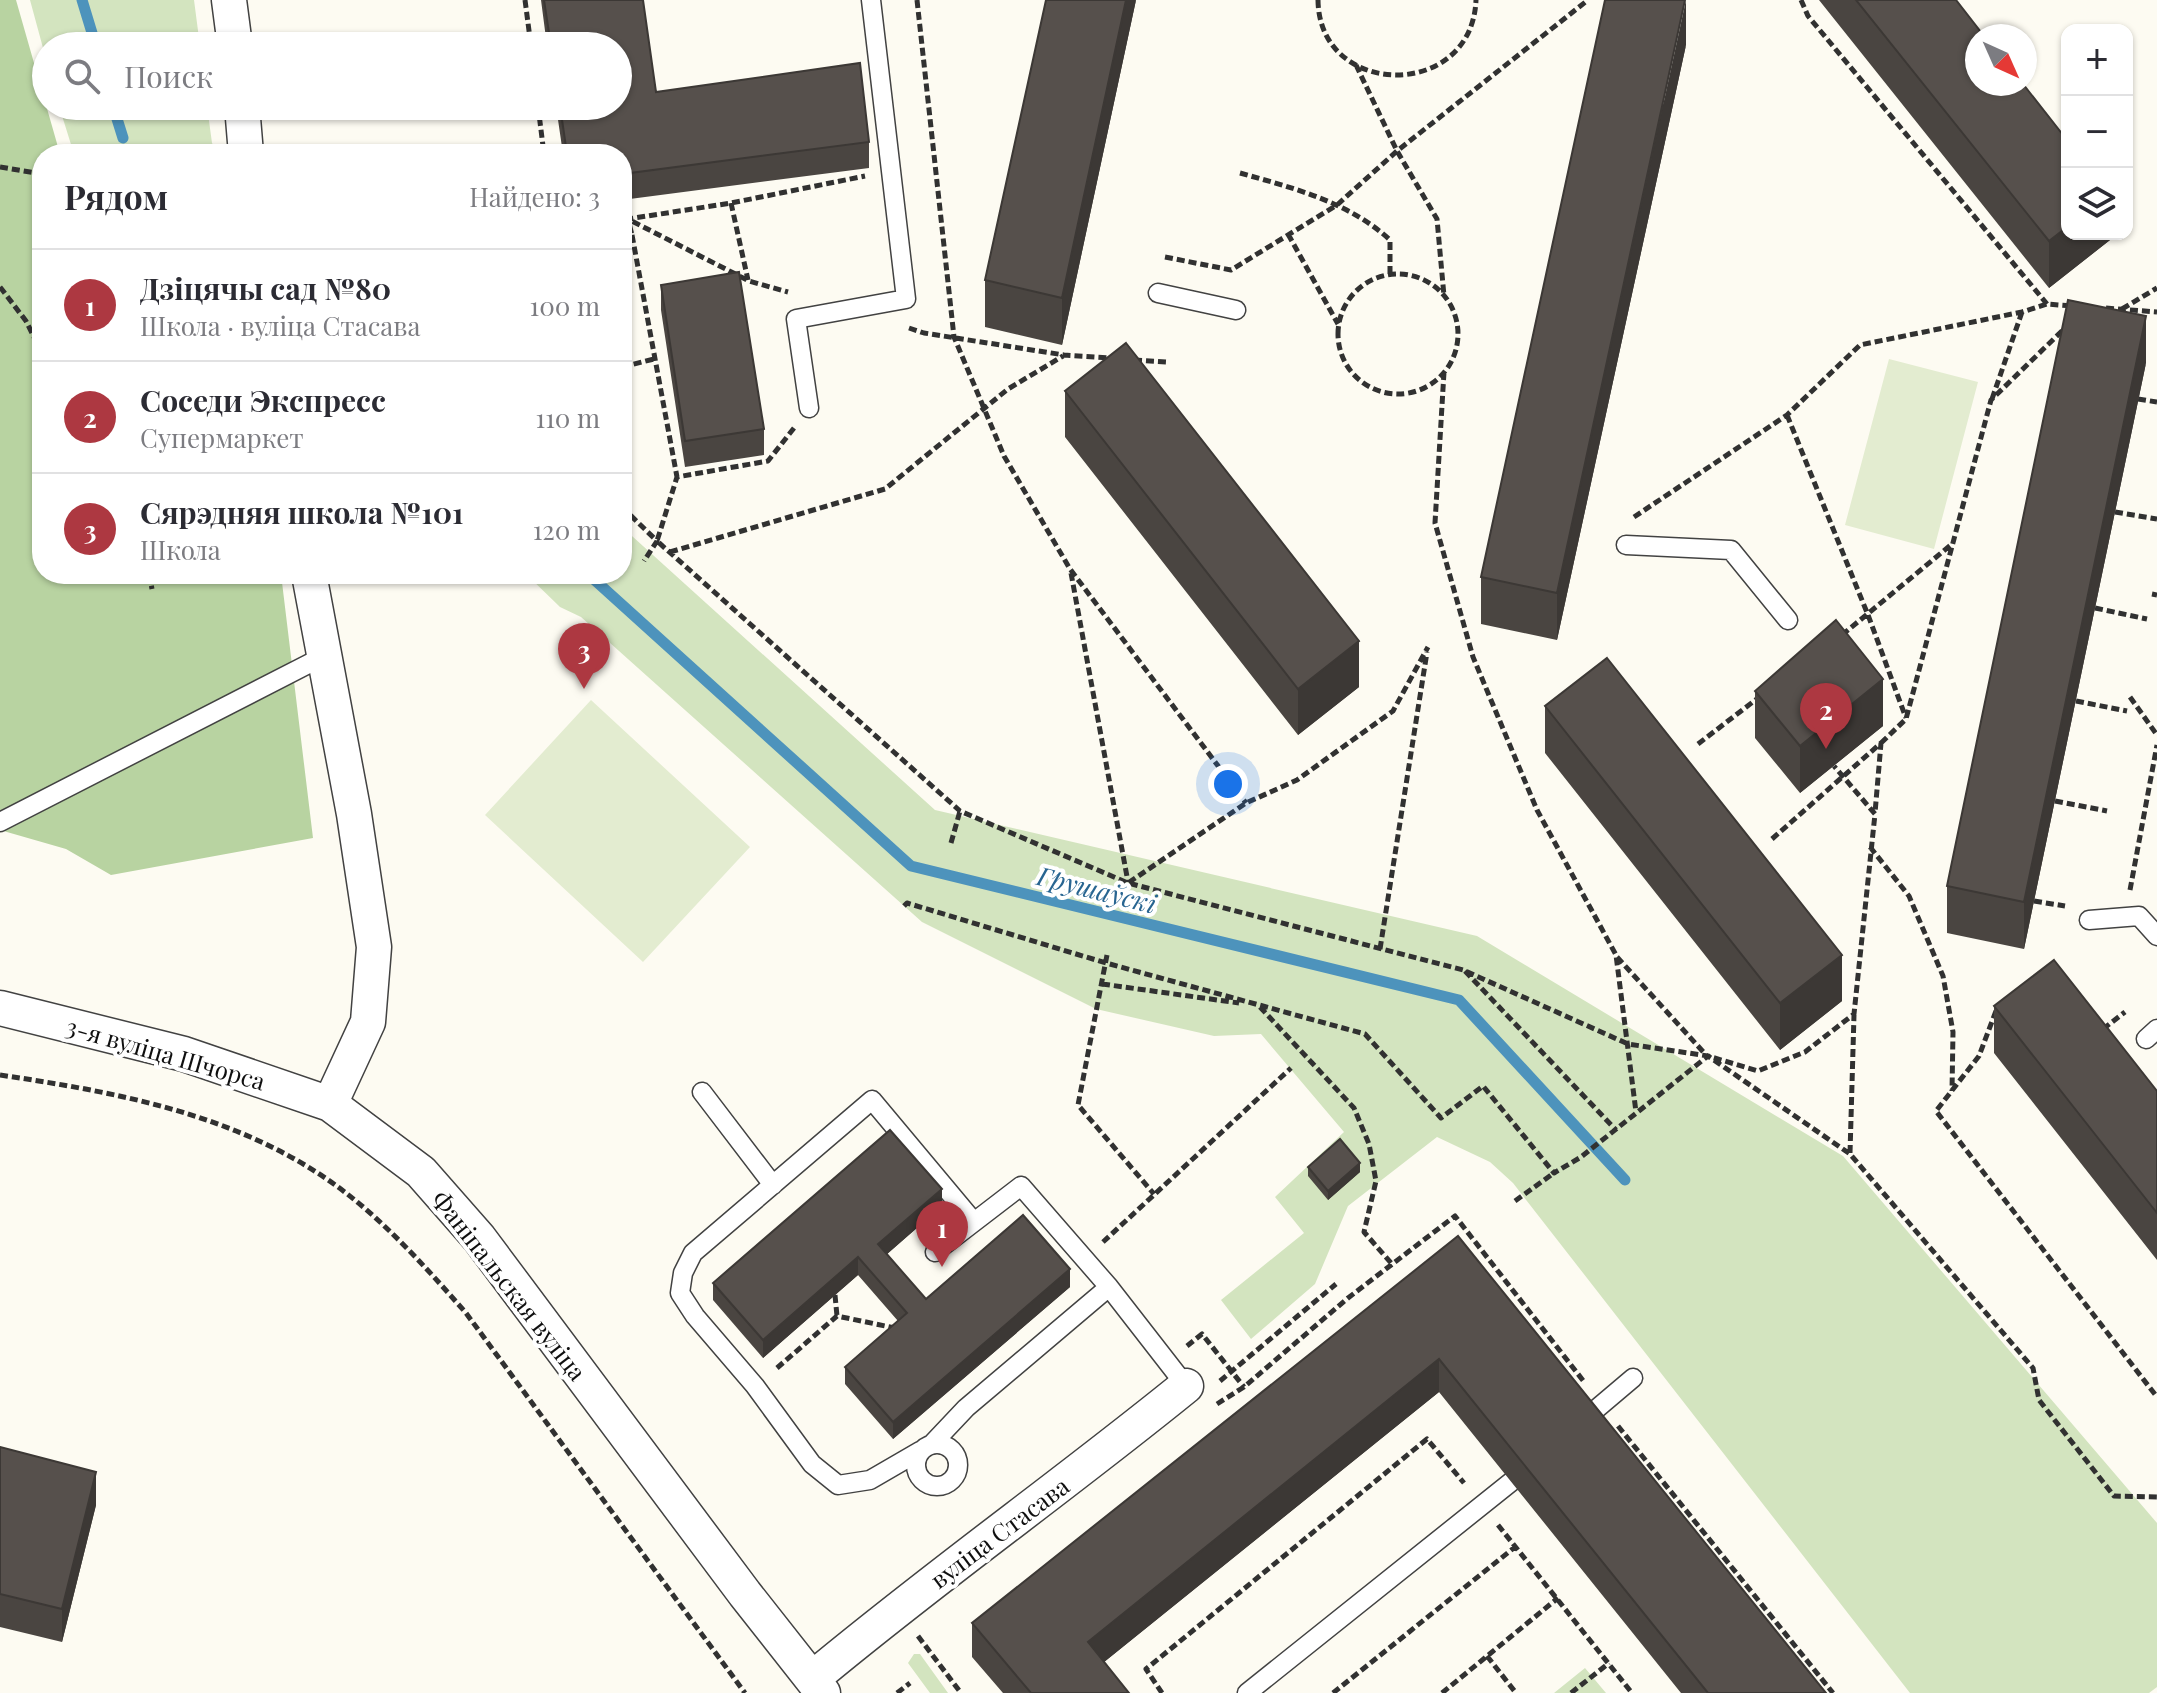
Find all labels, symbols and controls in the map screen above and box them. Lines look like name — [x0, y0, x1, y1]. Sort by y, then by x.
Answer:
north arrow — [1965, 24, 2037, 96]
map controls — [2061, 24, 2133, 240]
button: + — [2061, 24, 2133, 96]
search box — [32, 32, 632, 120]
icon: search — [60, 54, 104, 98]
text: Поиск — [124, 56, 213, 96]
button: − — [2061, 96, 2133, 168]
button: layers — [2061, 168, 2133, 240]
text: Рядом — [64, 173, 168, 219]
text: Найдено: 3 — [469, 179, 600, 214]
text: Дзіцячы сад №80 — [140, 268, 391, 308]
text: 1 — [85, 288, 95, 323]
text: 100 m — [530, 288, 600, 323]
text: Школа · вуліца Стасава — [140, 308, 420, 343]
text: Соседи Экспресс — [140, 380, 386, 420]
text: 2 — [83, 400, 97, 435]
text: 110 m — [536, 400, 600, 435]
text: Супермаркет — [140, 420, 304, 455]
text: Сярэдняя школа №101 — [140, 492, 464, 532]
text: 3 — [84, 512, 96, 547]
text: 120 m — [533, 512, 600, 547]
text: Школа — [140, 532, 221, 567]
pin: 3 — [558, 623, 610, 689]
pin: 2 — [1800, 683, 1852, 749]
your location — [1208, 764, 1248, 804]
water label: Грушаўскі — [1033, 857, 1161, 921]
street label: 3-я вуліца Шчорса — [63, 1009, 269, 1097]
street label: Фаніпальская вуліца — [426, 1184, 594, 1386]
pin: 1 — [916, 1201, 968, 1267]
street label: вуліца Стасава — [923, 1469, 1075, 1595]

